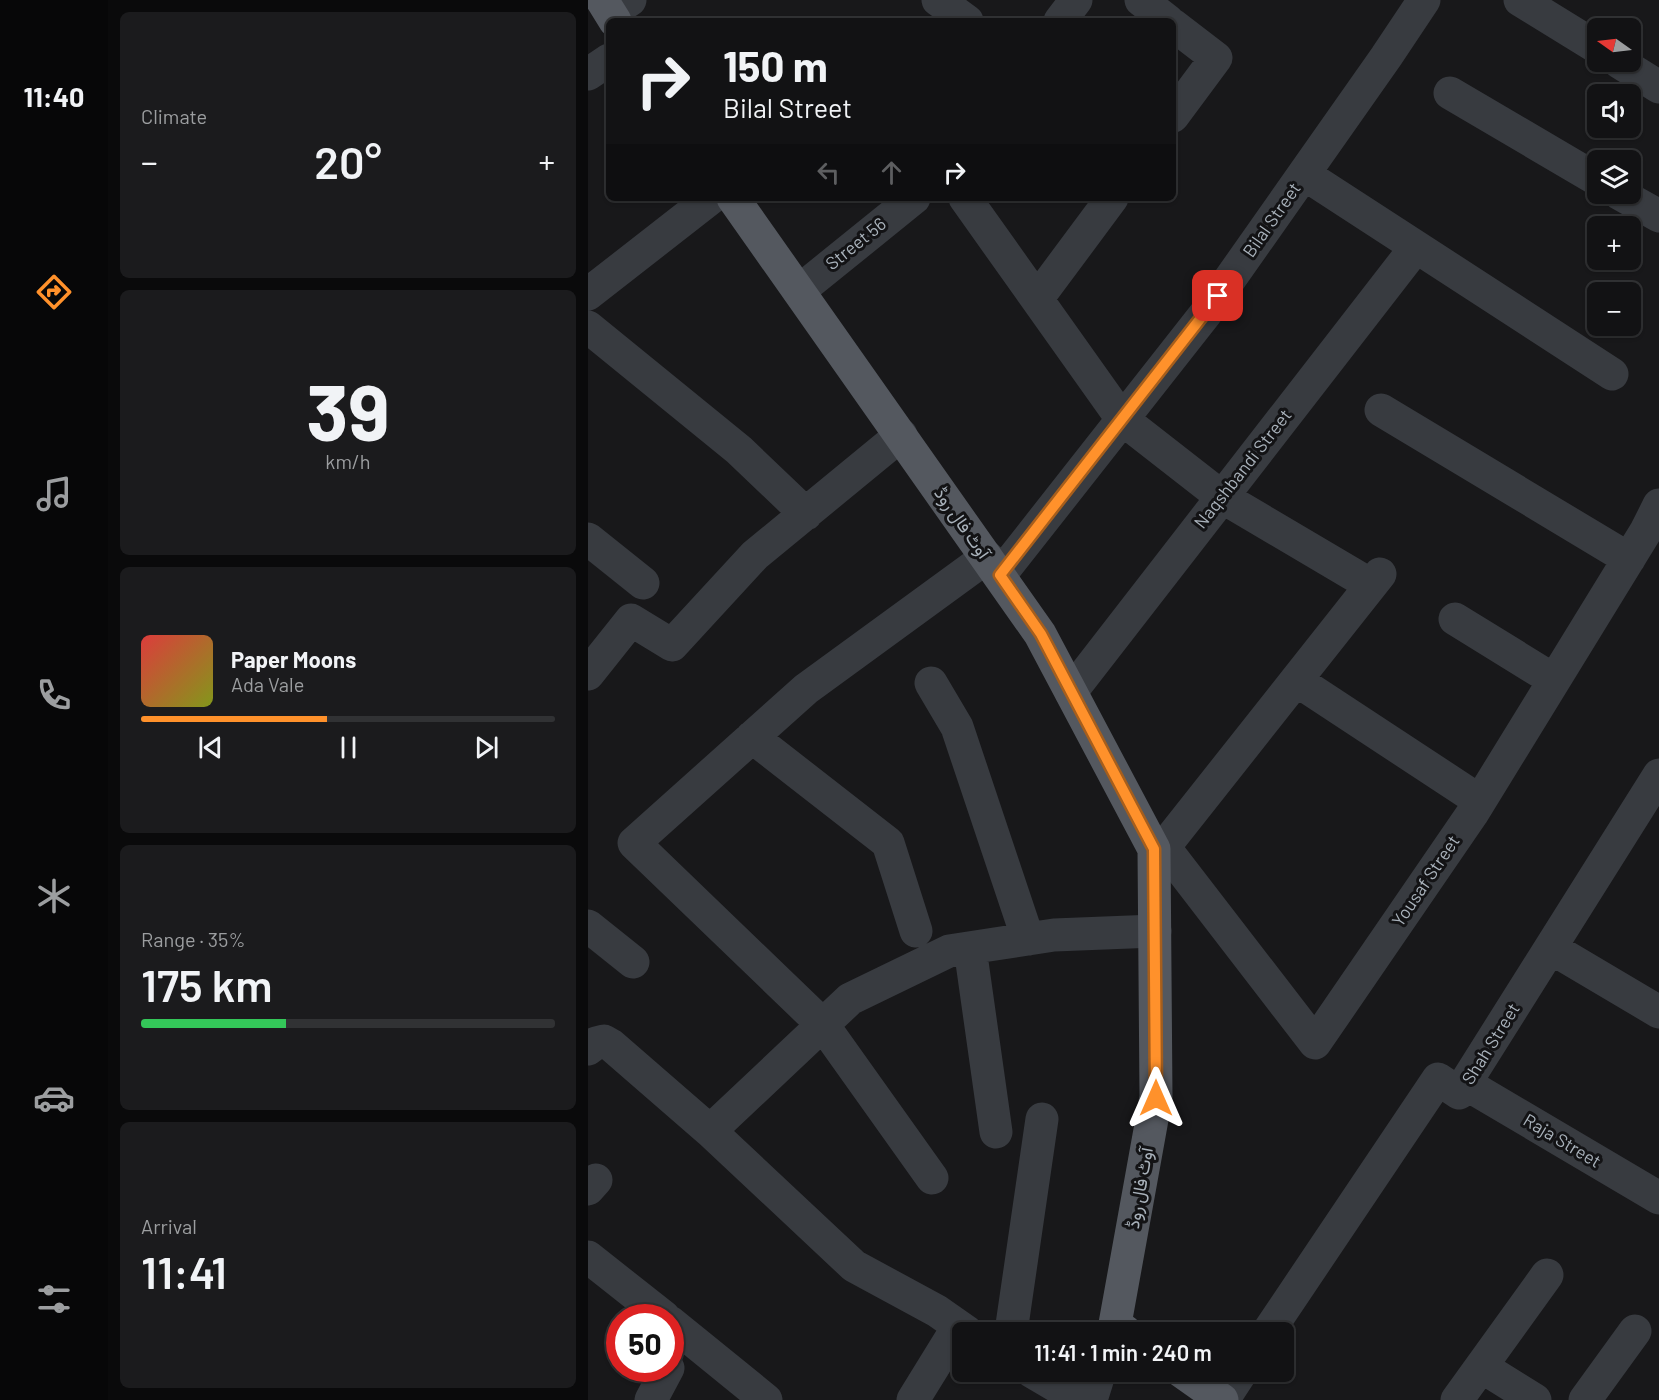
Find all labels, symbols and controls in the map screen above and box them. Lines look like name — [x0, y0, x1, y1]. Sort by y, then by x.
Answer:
north arrow — [1587, 18, 1641, 72]
map controls — [1587, 18, 1641, 336]
text: 150 m — [723, 40, 828, 90]
icon: right — [624, 42, 702, 120]
text: 11:40 — [24, 80, 84, 112]
button: sound — [1587, 84, 1641, 138]
text: Bilal Street — [723, 91, 852, 123]
text: Climate — [141, 104, 207, 128]
text: 20° — [314, 134, 382, 188]
text: − — [141, 141, 158, 181]
text: + — [539, 141, 555, 181]
button: layers — [1587, 150, 1641, 204]
icon: left — [812, 156, 845, 189]
icon: ahead — [875, 156, 908, 189]
icon: right — [938, 156, 971, 189]
street label: Bilal Street — [1237, 178, 1305, 261]
street label: Street 56 — [821, 212, 890, 274]
button: + — [1587, 216, 1641, 270]
pin — [1192, 270, 1243, 321]
icon: directions — [33, 271, 75, 313]
icon: arrive — [1201, 279, 1234, 312]
button: − — [1587, 282, 1641, 336]
text: 39 — [306, 363, 390, 457]
street label: Naqshbandi Street — [1189, 404, 1296, 532]
text: km/h — [325, 449, 371, 473]
icon: music — [33, 473, 75, 515]
street label: آوٹ فال روڈ — [929, 482, 996, 564]
text: Paper Moons — [231, 646, 356, 672]
text: Ada Vale — [231, 672, 304, 696]
icon: phone — [33, 674, 75, 716]
icon: previous — [194, 731, 227, 764]
icon: pause — [332, 731, 365, 764]
icon: next — [470, 731, 503, 764]
street label: Yousaf Street — [1387, 831, 1464, 930]
icon: climate — [33, 875, 75, 917]
text: Range · 35% — [141, 927, 245, 951]
text: 175 km — [141, 957, 273, 1011]
street label: Shah Street — [1456, 999, 1524, 1088]
position arrow — [1124, 1066, 1188, 1130]
icon: car — [33, 1077, 75, 1119]
street label: Raja Street — [1520, 1108, 1605, 1172]
street label: آوٹ فال روڈ — [1121, 1144, 1158, 1230]
text: Arrival — [141, 1214, 197, 1238]
text: 11:41 — [141, 1244, 227, 1298]
icon: filters — [33, 1278, 75, 1320]
speed limit sign: 50 — [606, 1304, 684, 1382]
text: 11:41 · 1 min · 240 m — [1034, 1339, 1212, 1365]

